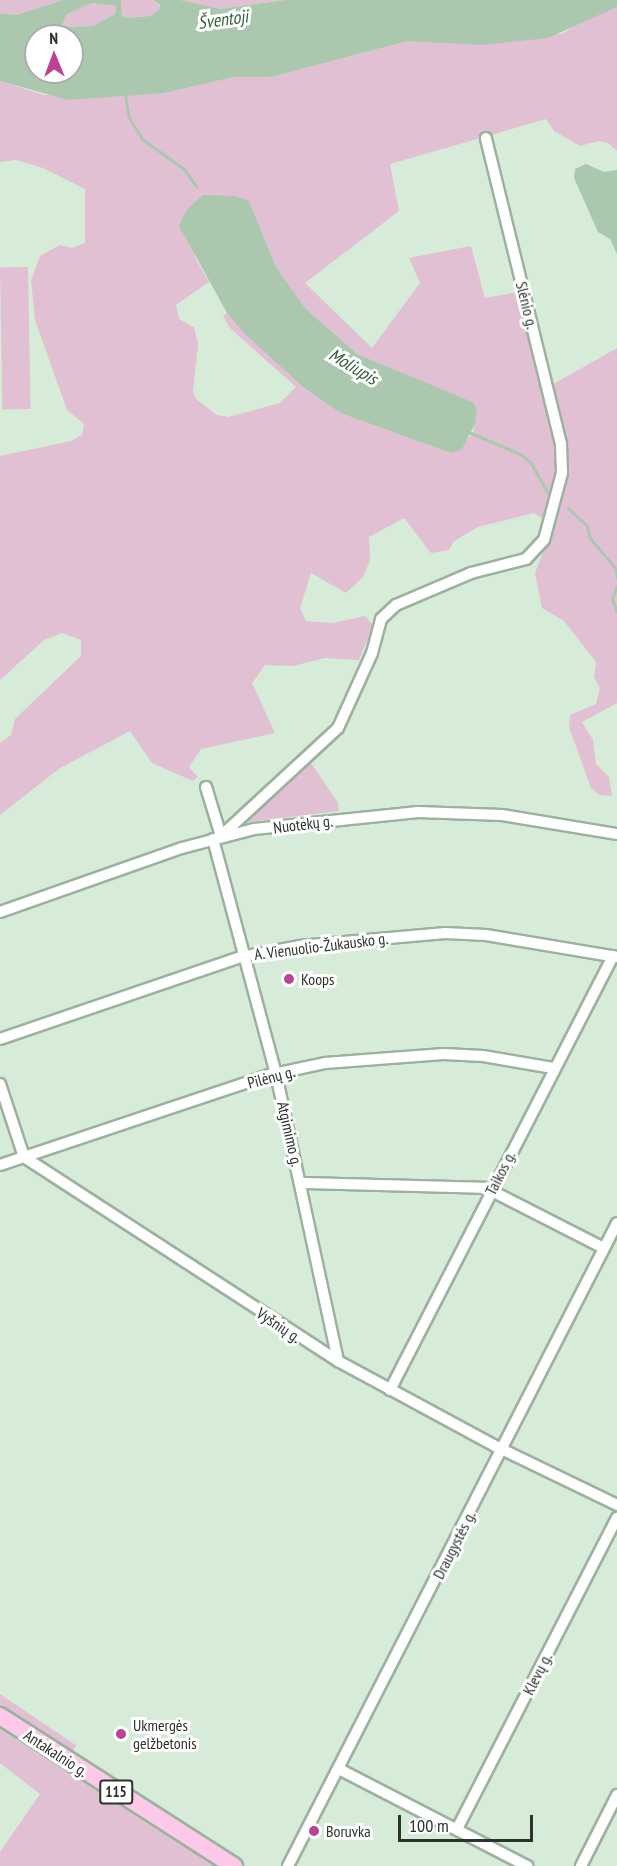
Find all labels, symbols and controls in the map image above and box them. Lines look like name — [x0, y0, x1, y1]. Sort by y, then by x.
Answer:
water label: Šventoji — [197, 6, 249, 34]
north arrow — [24, 24, 84, 84]
text: N — [49, 28, 58, 48]
street label: Slėnio g. — [512, 280, 542, 330]
water label: Moliupis — [325, 344, 381, 390]
street label: Nuotekų g. — [272, 811, 334, 837]
street label: A. Vienuolio-Žukausko g. — [252, 928, 390, 964]
place label: Koops — [301, 969, 334, 989]
marker: Koops — [282, 972, 296, 986]
street label: Pilėnų g. — [245, 1061, 297, 1093]
street label: Atgimimo g. — [273, 1100, 307, 1168]
street label: Taikos g. — [481, 1148, 519, 1198]
street label: Vyšnių g. — [253, 1303, 305, 1347]
street label: Draugystės g. — [429, 1508, 479, 1582]
street label: Klevų g. — [518, 1650, 556, 1698]
place label: Ukmergės gelžbetonis — [133, 1715, 197, 1753]
street label: Antakalnio g. — [20, 1725, 92, 1781]
marker: Ukmergės gelžbetonis — [114, 1727, 128, 1741]
road number: 115 — [98, 1780, 134, 1804]
scale bar — [401, 1803, 536, 1841]
text: 100 m — [409, 1814, 449, 1837]
place label: Boruvka — [326, 1821, 371, 1841]
marker: Boruvka — [307, 1824, 321, 1838]

